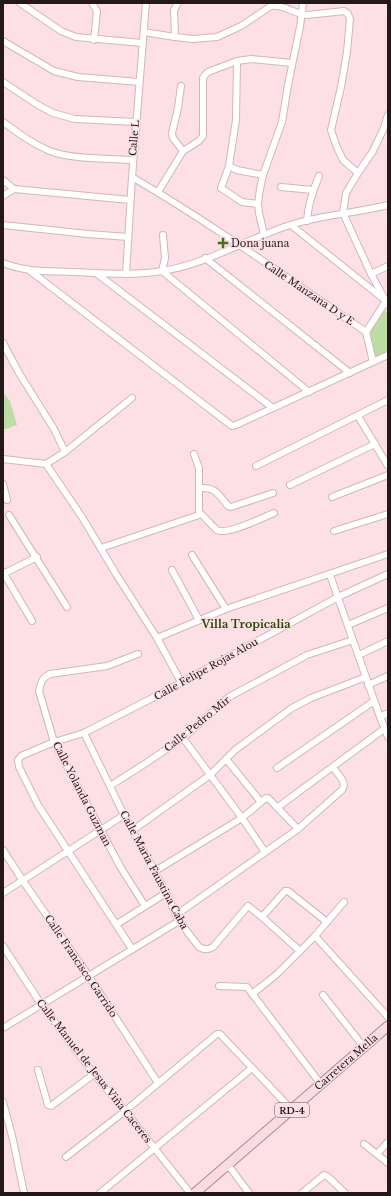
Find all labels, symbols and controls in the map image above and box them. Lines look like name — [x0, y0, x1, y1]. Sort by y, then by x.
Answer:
street label: Calle L — [126, 119, 142, 156]
place label: Dona juana — [231, 237, 290, 250]
marker: Dona juana — [218, 238, 228, 248]
street label: Calle Manzana D y E — [261, 258, 357, 328]
district label: Villa Tropicalia — [200, 617, 291, 631]
street label: Calle Felipe Rojas Alou — [152, 635, 261, 703]
street label: Calle Pedro Mir — [161, 693, 233, 754]
street label: Calle Yolanda Guzman — [50, 739, 114, 849]
street label: Calle Maria Faustina Caba — [117, 808, 191, 932]
street label: Calle Francisco Garrido — [42, 912, 120, 1020]
street label: Calle Manuel de Jesus Viña Caceres — [34, 996, 155, 1146]
street label: Carretera Mella — [312, 1031, 381, 1093]
road number: RD-4 — [275, 1103, 309, 1117]

